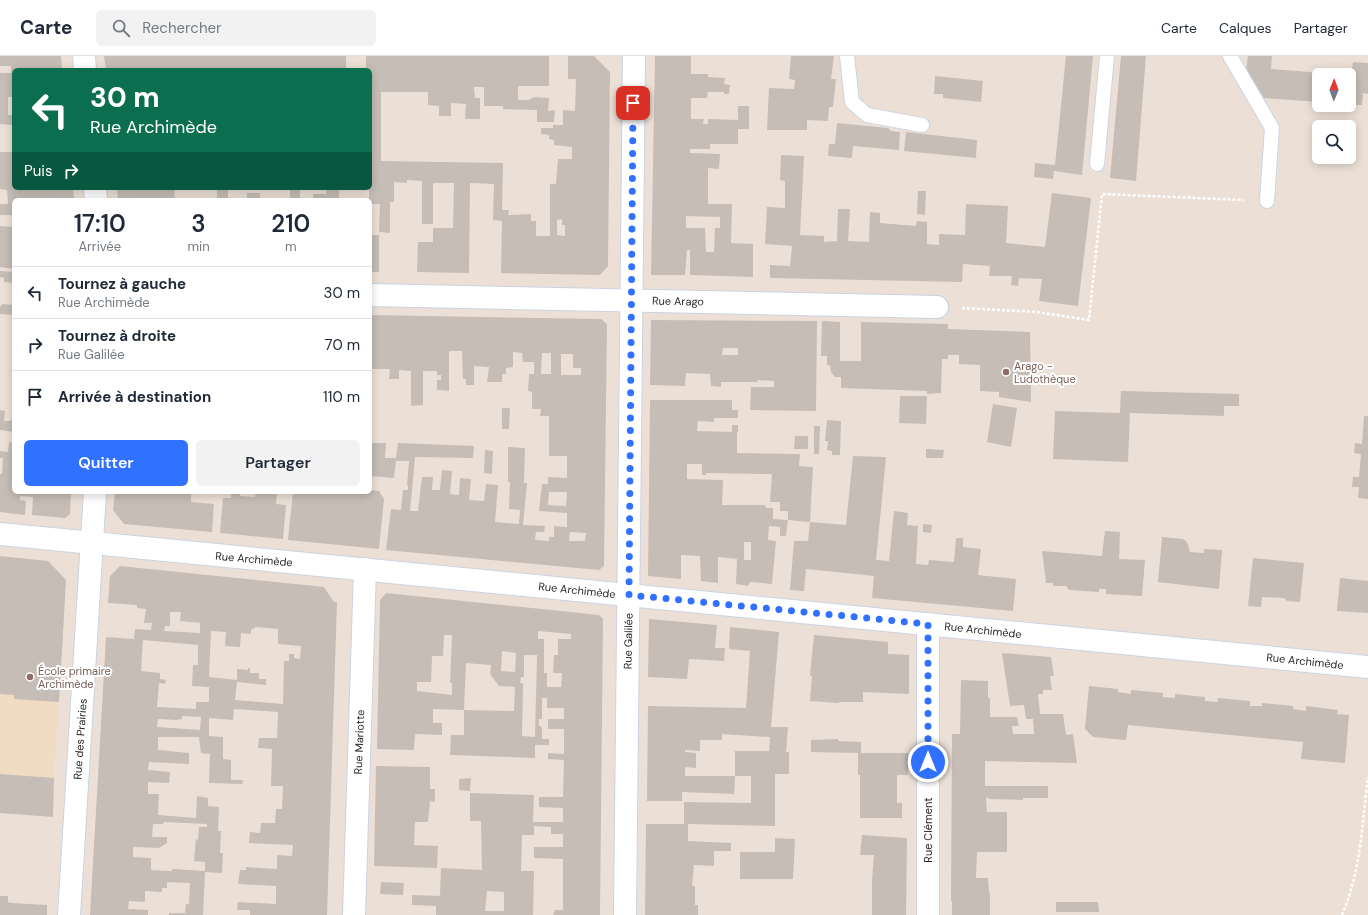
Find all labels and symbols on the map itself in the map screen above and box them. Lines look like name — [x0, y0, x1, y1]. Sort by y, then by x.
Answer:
north arrow — [1312, 68, 1356, 112]
pin — [616, 86, 650, 120]
street label: Rue Arago — [652, 294, 704, 308]
place label: Arago - Ludothèque — [1014, 359, 1076, 386]
marker: Arago - Ludothèque — [1001, 367, 1011, 377]
street label: Rue Archimède — [215, 549, 293, 569]
street label: Rue Archimède — [538, 579, 616, 601]
street label: Rue Galilée — [621, 613, 635, 669]
street label: Rue Archimède — [944, 619, 1022, 641]
street label: Rue Archimède — [1266, 650, 1344, 672]
place label: École primaire Archimède — [38, 664, 111, 691]
marker: École primaire Archimède — [25, 672, 35, 682]
street label: Rue des Prairies — [70, 698, 90, 780]
street label: Rue Mariotte — [351, 709, 367, 775]
position arrow — [907, 741, 949, 783]
street label: Rue Clément — [921, 797, 935, 863]

